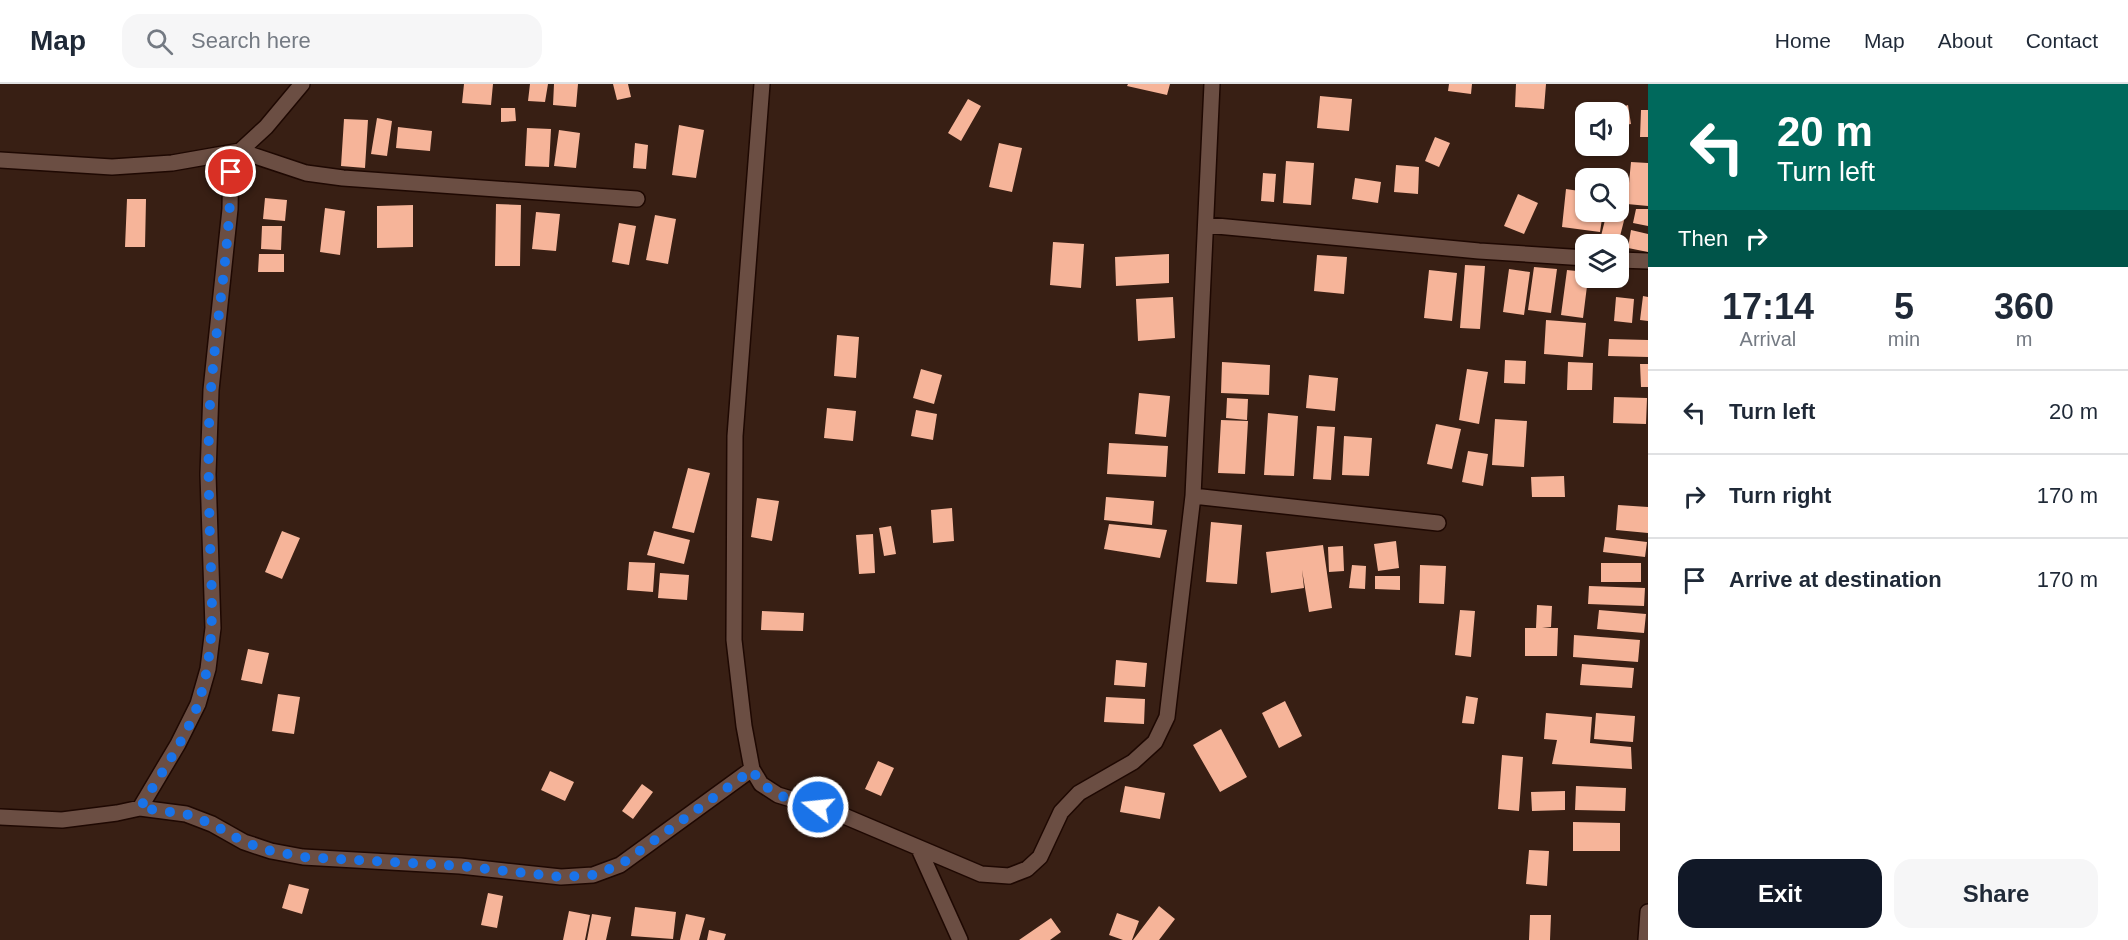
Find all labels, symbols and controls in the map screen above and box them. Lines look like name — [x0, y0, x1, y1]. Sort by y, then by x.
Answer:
search box — [122, 14, 542, 68]
text: Map — [30, 25, 86, 56]
icon: search — [143, 25, 176, 58]
text: Search here — [191, 28, 311, 53]
text: Home — [1775, 29, 1831, 52]
text: Map — [1864, 29, 1905, 52]
text: About — [1938, 29, 1993, 52]
text: Contact — [2026, 29, 2098, 52]
map controls — [1575, 102, 1629, 288]
button: sound — [1575, 102, 1629, 156]
icon: left — [1678, 108, 1756, 186]
text: 20 m — [1777, 108, 1873, 155]
pin — [205, 146, 256, 197]
icon: arrive — [214, 155, 247, 188]
text: Turn left — [1777, 157, 1875, 187]
button: search — [1575, 168, 1629, 222]
icon: right — [1740, 222, 1773, 255]
text: Then — [1678, 226, 1728, 251]
button: layers — [1575, 234, 1629, 288]
text: 17:14 — [1722, 286, 1814, 327]
text: 5 — [1894, 286, 1914, 327]
text: 360 — [1994, 286, 2054, 327]
text: Arrival — [1740, 328, 1796, 350]
text: min — [1888, 328, 1920, 350]
text: m — [2016, 328, 2032, 350]
icon: left — [1678, 396, 1711, 429]
text: Turn left — [1729, 399, 1815, 424]
text: 20 m — [2049, 399, 2098, 424]
icon: right — [1678, 480, 1711, 513]
text: Turn right — [1729, 483, 1831, 508]
text: 170 m — [2037, 483, 2098, 508]
icon: arrive — [1678, 564, 1711, 597]
text: Arrive at destination — [1729, 567, 1942, 592]
text: 170 m — [2037, 567, 2098, 592]
position arrow — [786, 775, 850, 839]
button: Exit — [1678, 859, 1882, 928]
button: Share — [1894, 859, 2098, 928]

